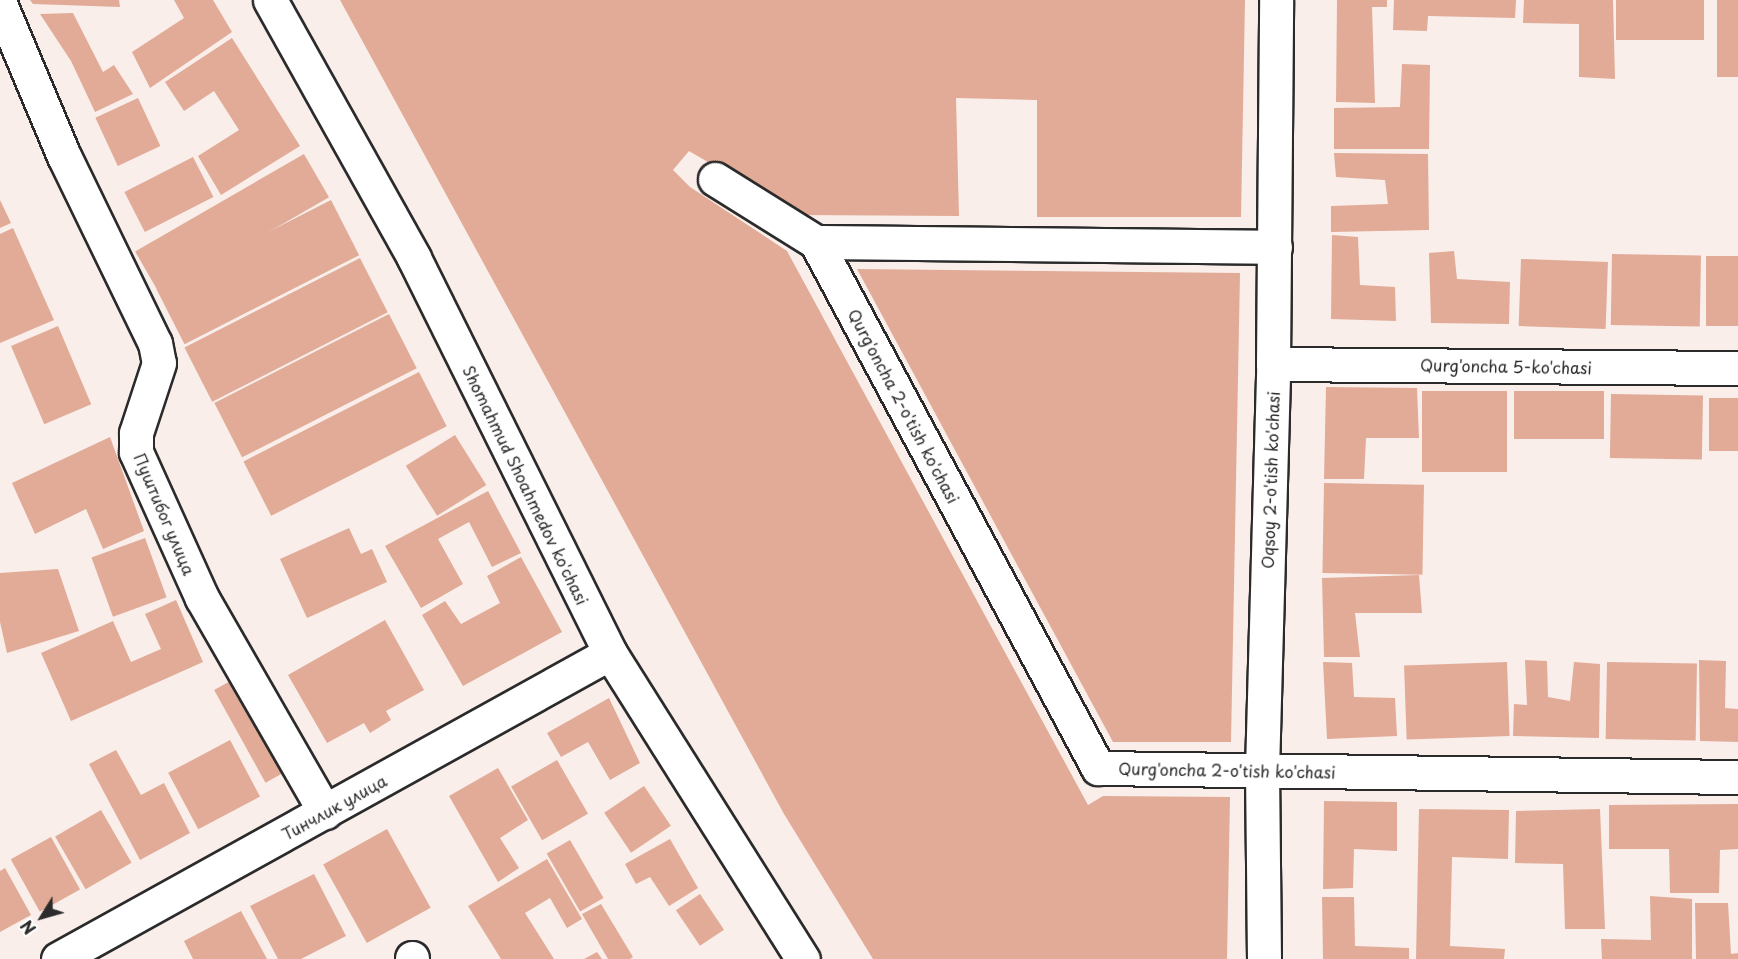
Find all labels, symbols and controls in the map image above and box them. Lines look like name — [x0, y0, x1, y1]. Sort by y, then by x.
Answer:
street label: Qurg'oncha 2-o'tish ko'chasi — [845, 306, 963, 506]
street label: Qurg'oncha 5-ko'chasi — [1420, 355, 1592, 377]
street label: Shomahmud Shoahmedov ko'chasi — [459, 362, 593, 608]
street label: Oqsoy 2-o'tish ko'chasi — [1257, 391, 1283, 569]
street label: Пуштибог улица — [130, 450, 200, 578]
street label: Qurg'oncha 2-o'tish ko'chasi — [1118, 759, 1336, 781]
street label: Тинчлик улица — [278, 770, 390, 844]
north arrow — [12, 887, 72, 947]
text: N — [14, 916, 41, 940]

